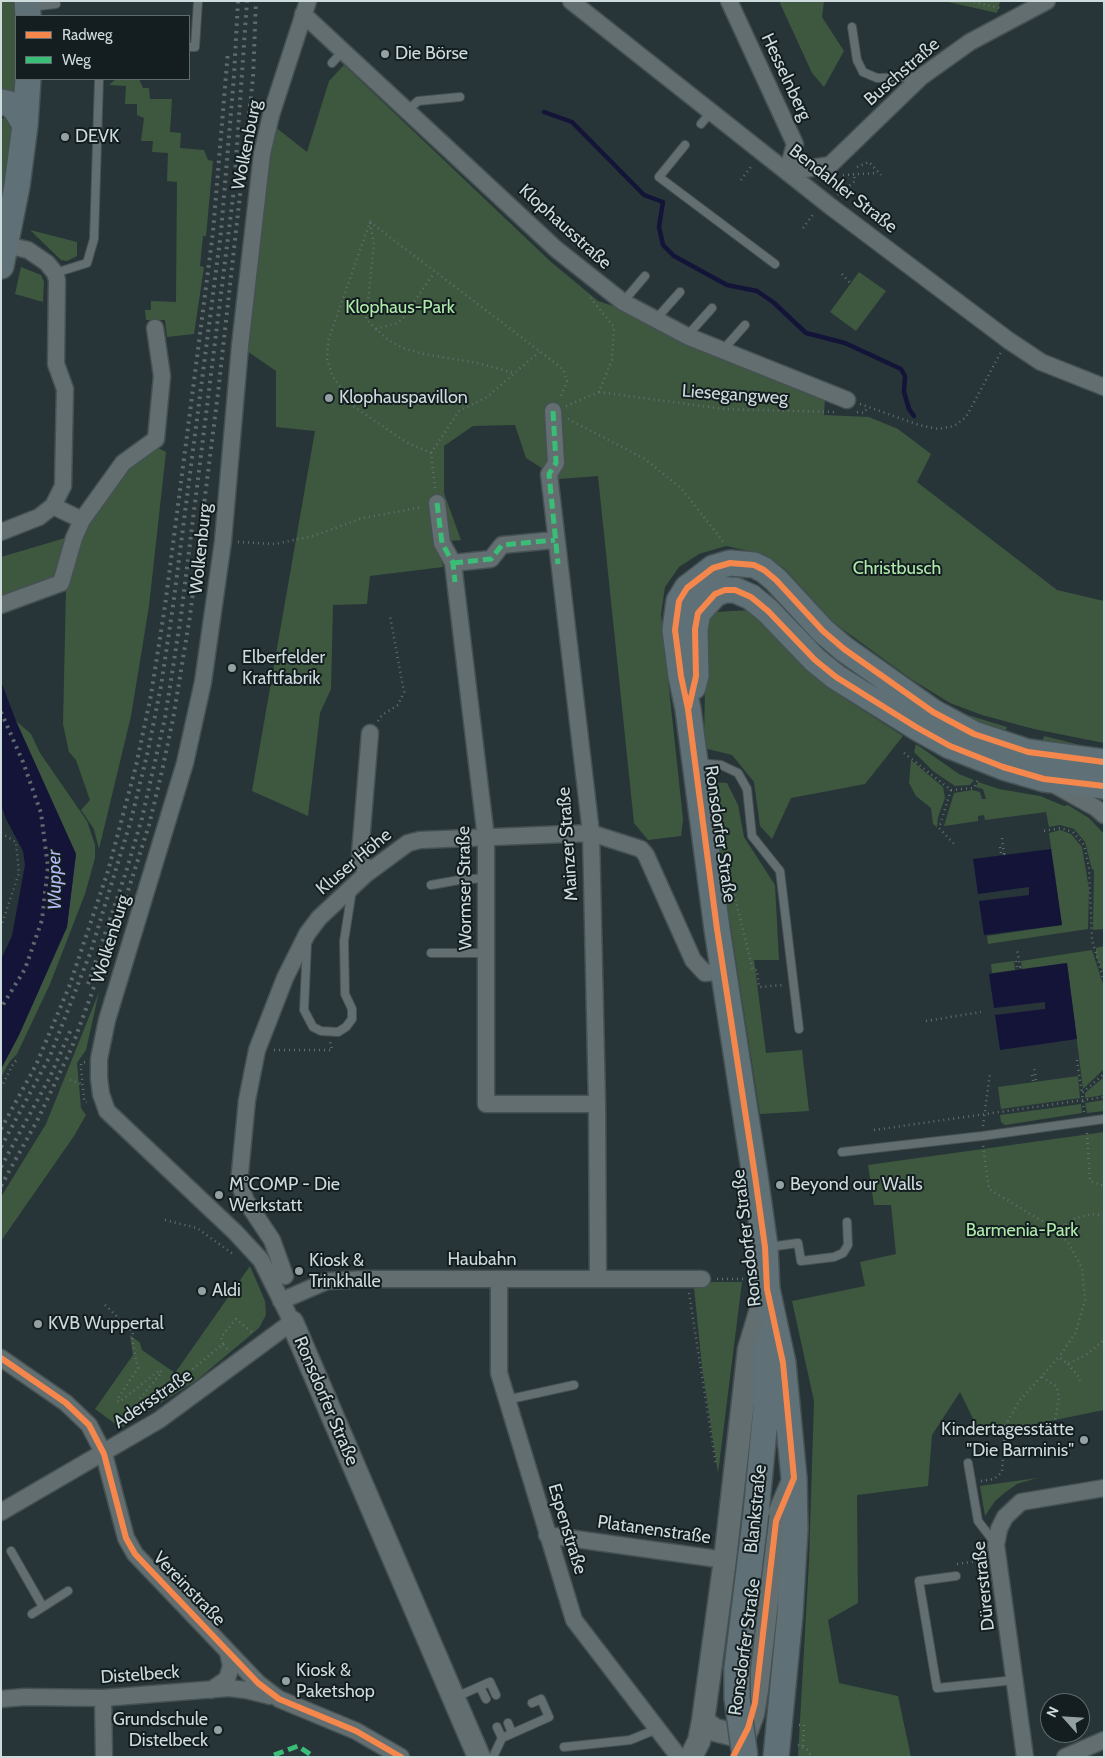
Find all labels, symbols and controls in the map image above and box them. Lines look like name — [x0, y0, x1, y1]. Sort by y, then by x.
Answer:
legend — [15, 15, 190, 80]
text: Radweg — [62, 26, 112, 44]
street label: Hesselnberg — [756, 30, 816, 124]
street label: Buschstraße — [860, 33, 944, 111]
place label: Die Börse — [395, 43, 468, 65]
marker: Die Börse — [379, 48, 391, 60]
text: Weg — [62, 51, 91, 69]
street label: Wolkenburg — [228, 98, 266, 192]
place label: DEVK — [75, 126, 119, 148]
marker: DEVK — [59, 131, 71, 143]
street label: Bendahler Straße — [785, 140, 901, 238]
street label: Klophausstraße — [514, 180, 616, 274]
park label: Klophaus-Park — [345, 297, 455, 319]
street label: Liesegangweg — [681, 381, 789, 409]
place label: Klophauspavillon — [339, 387, 468, 409]
marker: Klophauspavillon — [323, 392, 335, 404]
street label: Wolkenburg — [185, 502, 217, 596]
park label: Christbusch — [853, 558, 941, 580]
place label: Elberfelder Kraftfabrik — [242, 647, 325, 690]
marker: Elberfelder Kraftfabrik — [226, 662, 238, 674]
street label: Ronsdorfer Straße — [700, 764, 740, 904]
street label: Mainzer Straße — [553, 786, 583, 902]
street label: Kluser Höhe — [312, 824, 396, 900]
street label: Wormser Straße — [453, 826, 477, 950]
water label: Wupper — [43, 850, 67, 910]
street label: Wolkenburg — [87, 892, 135, 986]
street label: Ronsdorfer Straße — [728, 1168, 766, 1308]
place label: M°COMP - Die Werkstatt — [229, 1174, 340, 1216]
place label: Beyond our Walls — [790, 1174, 923, 1196]
marker: Beyond our Walls — [774, 1179, 786, 1191]
marker: M°COMP - Die Werkstatt — [213, 1189, 225, 1201]
park label: Barmenia-Park — [966, 1220, 1078, 1242]
street label: Haubahn — [447, 1249, 517, 1271]
place label: Kiosk & Trinkhalle — [309, 1250, 381, 1292]
marker: Kiosk & Trinkhalle — [293, 1265, 305, 1277]
place label: Aldi — [212, 1280, 241, 1302]
marker: Aldi — [196, 1285, 208, 1297]
place label: KVB Wuppertal — [48, 1313, 164, 1335]
marker: KVB Wuppertal — [32, 1318, 44, 1330]
street label: Ronsdorfer Straße — [289, 1333, 363, 1469]
street label: Adersstraße — [109, 1365, 197, 1433]
place label: Kindertagesstätte "Die Barminis" — [941, 1419, 1074, 1462]
marker: Kindertagesstätte "Die Barminis" — [1078, 1434, 1090, 1446]
street label: Blankstraße — [741, 1464, 771, 1554]
street label: Espenstraße — [543, 1481, 591, 1577]
street label: Platanenstraße — [596, 1511, 712, 1549]
street label: Dürerstraße — [969, 1540, 999, 1632]
street label: Vereinstraße — [148, 1547, 230, 1631]
street label: Ronsdorfer Straße — [725, 1577, 765, 1717]
place label: Kiosk & Paketshop — [296, 1660, 375, 1702]
street label: Distelbeck — [100, 1661, 180, 1689]
marker: Kiosk & Paketshop — [280, 1675, 292, 1687]
north arrow — [1040, 1693, 1090, 1743]
text: N — [1042, 1703, 1063, 1720]
place label: Grundschule Distelbeck — [113, 1709, 208, 1752]
marker: Grundschule Distelbeck — [212, 1724, 224, 1736]

